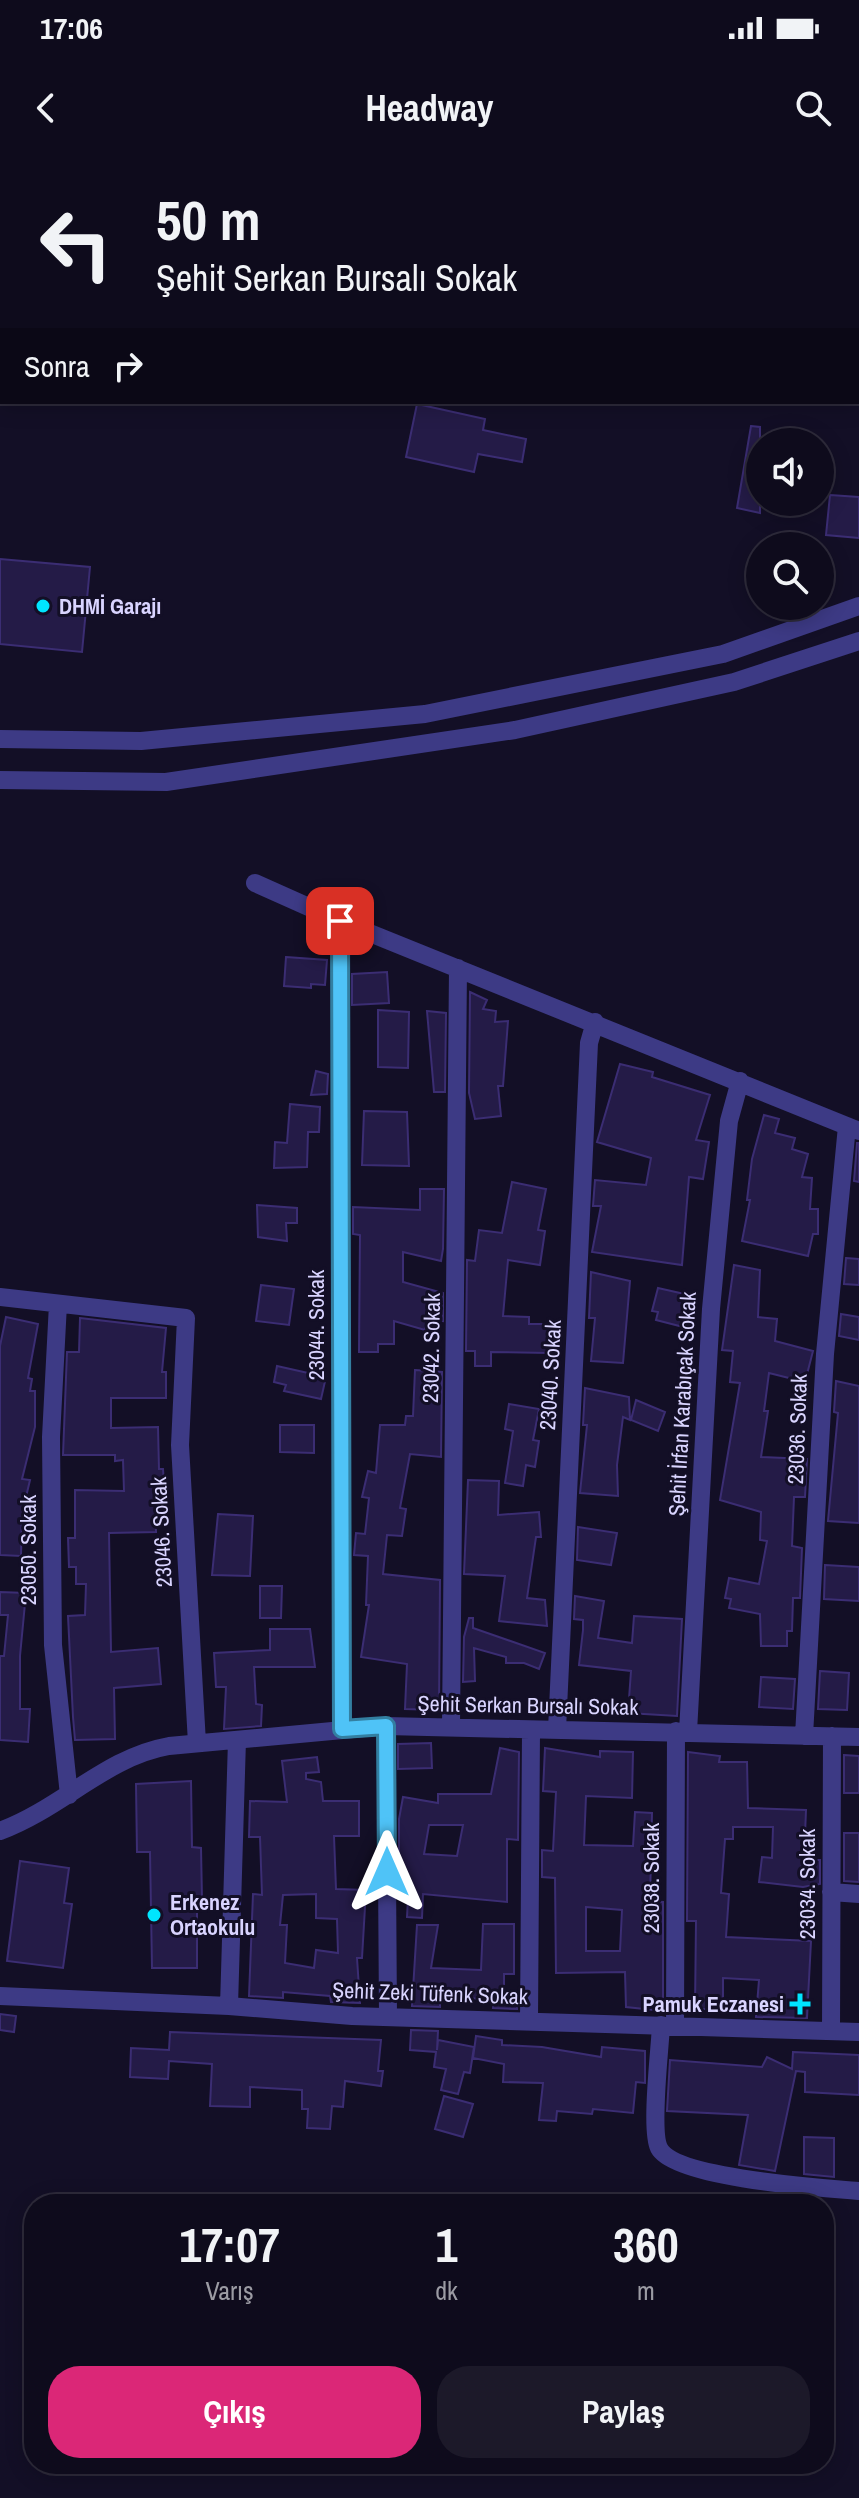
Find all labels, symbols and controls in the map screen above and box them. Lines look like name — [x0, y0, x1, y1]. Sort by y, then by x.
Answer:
text: 17:06 — [40, 8, 103, 48]
text: Headway — [366, 84, 493, 132]
icon: back — [24, 86, 68, 130]
icon: search — [791, 86, 835, 130]
text: 50 m — [156, 182, 261, 257]
icon: left — [24, 192, 128, 296]
text: Şehit Serkan Bursalı Sokak — [156, 254, 517, 302]
icon: right — [106, 344, 150, 388]
text: Sonra — [24, 346, 90, 386]
map controls — [746, 428, 834, 620]
button: sound — [746, 428, 834, 516]
button: search — [746, 532, 834, 620]
place label: DHMİ Garajı — [59, 591, 161, 621]
marker: DHMİ Garajı — [34, 597, 52, 615]
pin — [306, 887, 374, 955]
icon: arrive — [318, 899, 362, 943]
street label: 23044. Sokak — [301, 1269, 331, 1380]
street label: Şehit İrfan Karabıçak Sokak — [661, 1290, 703, 1517]
street label: 23042. Sokak — [415, 1292, 447, 1403]
street label: 23040. Sokak — [532, 1318, 568, 1431]
street label: 23036. Sokak — [780, 1372, 814, 1485]
street label: 23046. Sokak — [143, 1475, 179, 1588]
street label: 23050. Sokak — [13, 1494, 43, 1605]
street label: Şehit Serkan Bursalı Sokak — [417, 1688, 640, 1722]
street label: 23038. Sokak — [636, 1822, 666, 1933]
street label: 23034. Sokak — [792, 1828, 822, 1939]
position arrow — [345, 1830, 429, 1914]
place label: Erkenez Ortaokulu — [170, 1887, 255, 1942]
marker: Erkenez Ortaokulu — [145, 1906, 163, 1924]
street label: Şehit Zeki Tüfenk Sokak — [332, 1975, 529, 2011]
place label: Pamuk Eczanesi — [643, 1989, 784, 2019]
marker: Pamuk Eczanesi — [791, 1995, 809, 2013]
text: 17:07 — [179, 2212, 280, 2277]
text: 1 — [436, 2212, 457, 2277]
text: 360 — [613, 2212, 679, 2277]
text: Varış — [206, 2273, 254, 2308]
text: dk — [435, 2273, 458, 2308]
text: m — [637, 2273, 655, 2308]
button: Çıkış — [48, 2366, 421, 2458]
button: Paylaş — [437, 2366, 810, 2458]

